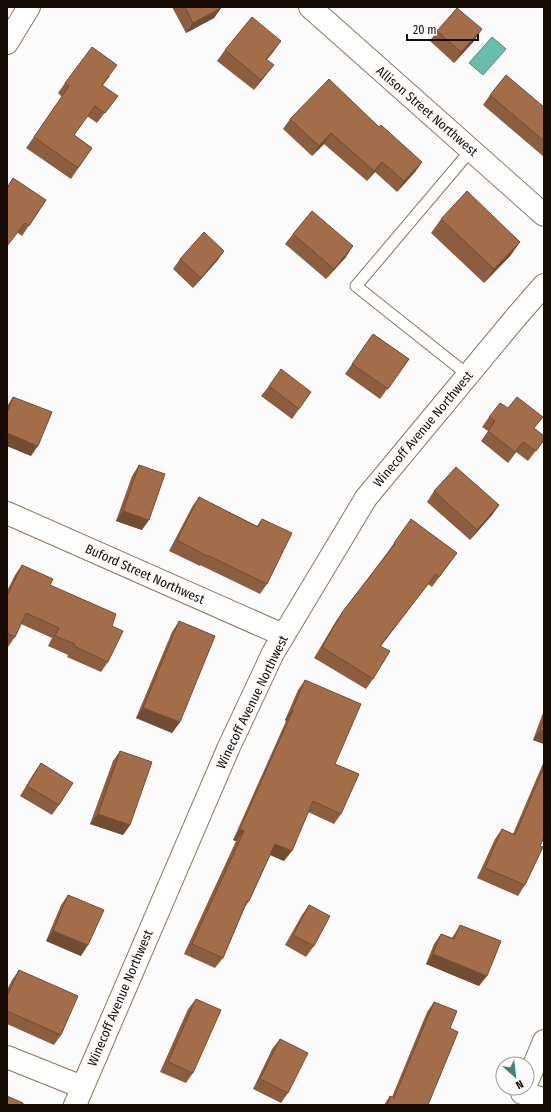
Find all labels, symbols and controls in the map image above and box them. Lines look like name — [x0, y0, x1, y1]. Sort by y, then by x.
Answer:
scale bar — [407, 16, 478, 42]
text: 20 m — [413, 23, 437, 37]
street label: Allison Street Northwest — [373, 63, 481, 160]
street label: Winecoff Avenue Northwest — [370, 367, 476, 490]
street label: Buford Street Northwest — [83, 541, 208, 607]
street label: Winecoff Avenue Northwest — [213, 632, 291, 771]
street label: Winecoff Avenue Northwest — [84, 927, 156, 1068]
north arrow — [495, 1056, 535, 1096]
text: N — [513, 1077, 525, 1092]

